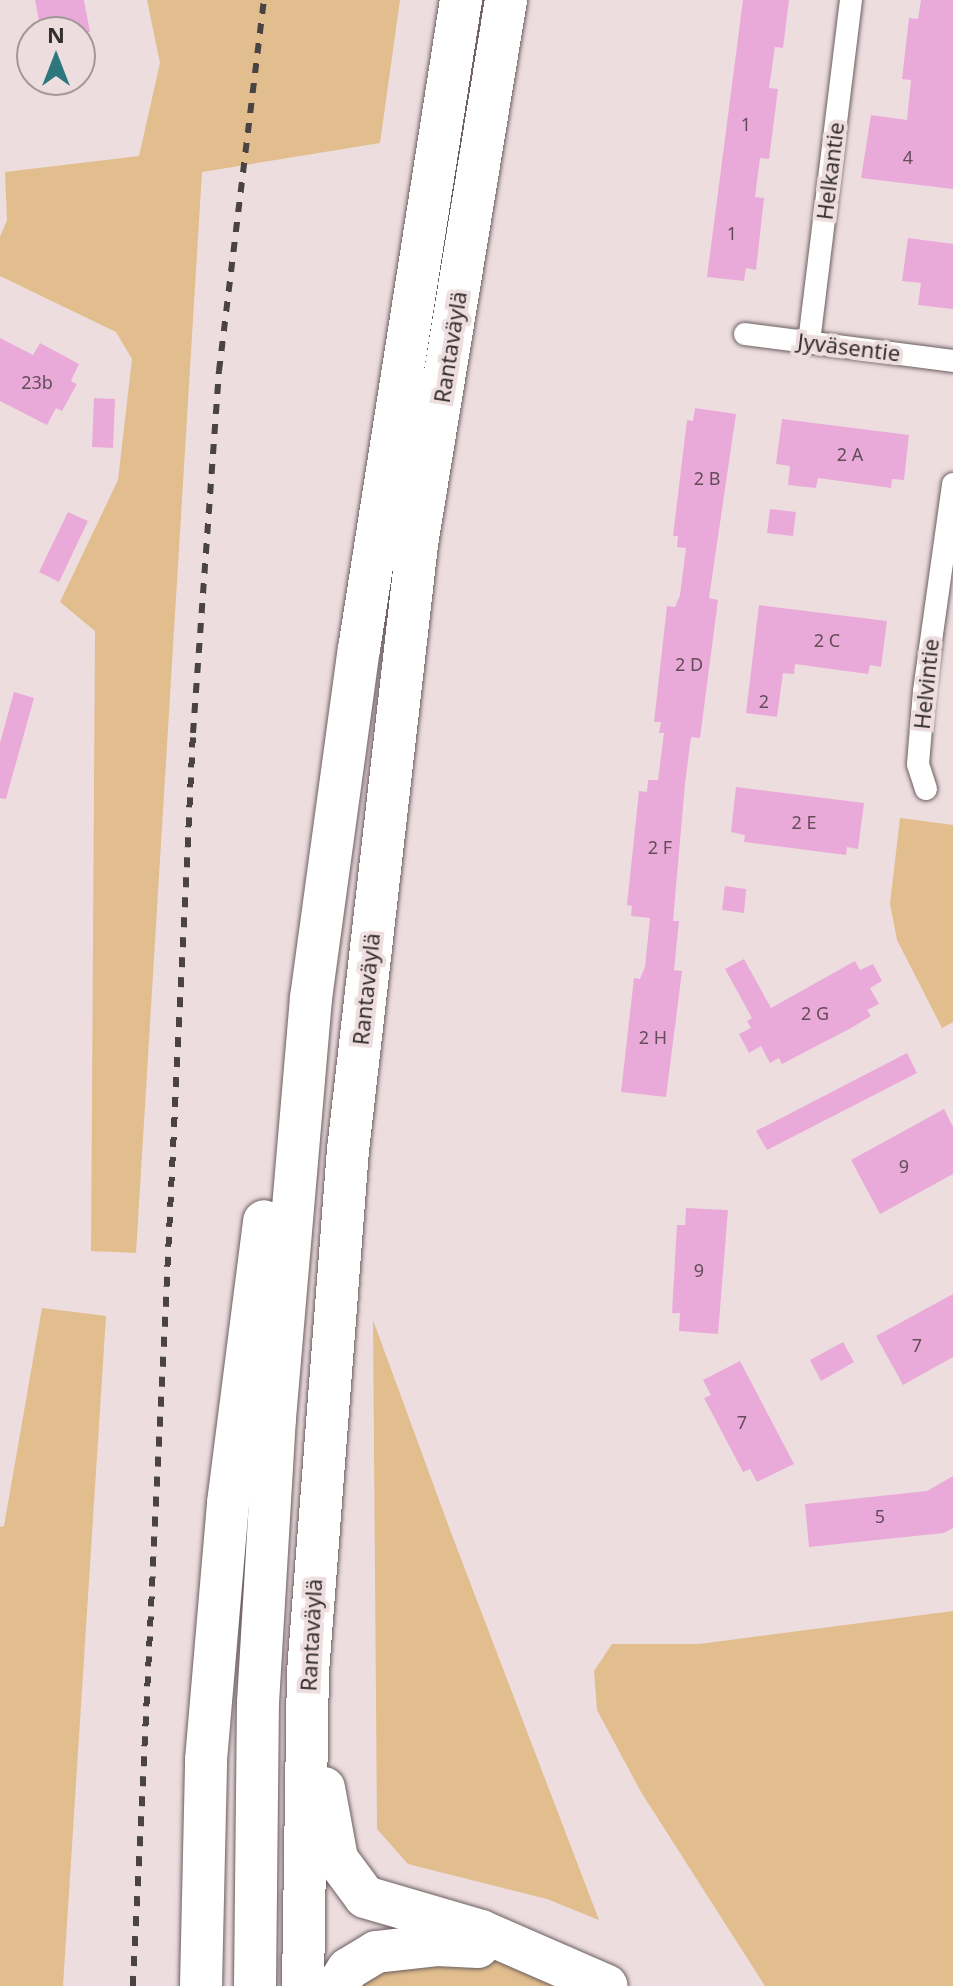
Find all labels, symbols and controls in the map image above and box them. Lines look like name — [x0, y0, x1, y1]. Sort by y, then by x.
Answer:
north arrow — [16, 16, 96, 96]
text: N — [47, 19, 65, 49]
house number: 1 — [741, 113, 751, 135]
street label: Helkantie — [811, 121, 849, 221]
house number: 4 — [903, 146, 913, 168]
house number: 1 — [727, 222, 737, 244]
street label: Rantaväylä — [428, 289, 472, 405]
street label: Jyväsentie — [796, 328, 902, 366]
house number: 23b — [21, 371, 53, 393]
house number: 2 A — [837, 443, 863, 465]
house number: 2 B — [694, 467, 720, 489]
house number: 2 C — [814, 629, 840, 651]
street label: Helvintie — [908, 637, 944, 731]
house number: 2 D — [675, 653, 703, 675]
house number: 2 — [759, 690, 769, 712]
house number: 2 E — [792, 811, 816, 833]
house number: 2 F — [648, 836, 672, 858]
street label: Rantaväylä — [347, 932, 385, 1046]
house number: 2 G — [801, 1002, 829, 1024]
house number: 2 H — [639, 1026, 667, 1048]
house number: 9 — [899, 1155, 909, 1177]
house number: 9 — [694, 1259, 704, 1281]
house number: 7 — [912, 1334, 922, 1356]
house number: 7 — [737, 1411, 747, 1433]
house number: 5 — [875, 1505, 885, 1527]
street label: Rantaväylä — [295, 1578, 327, 1692]

